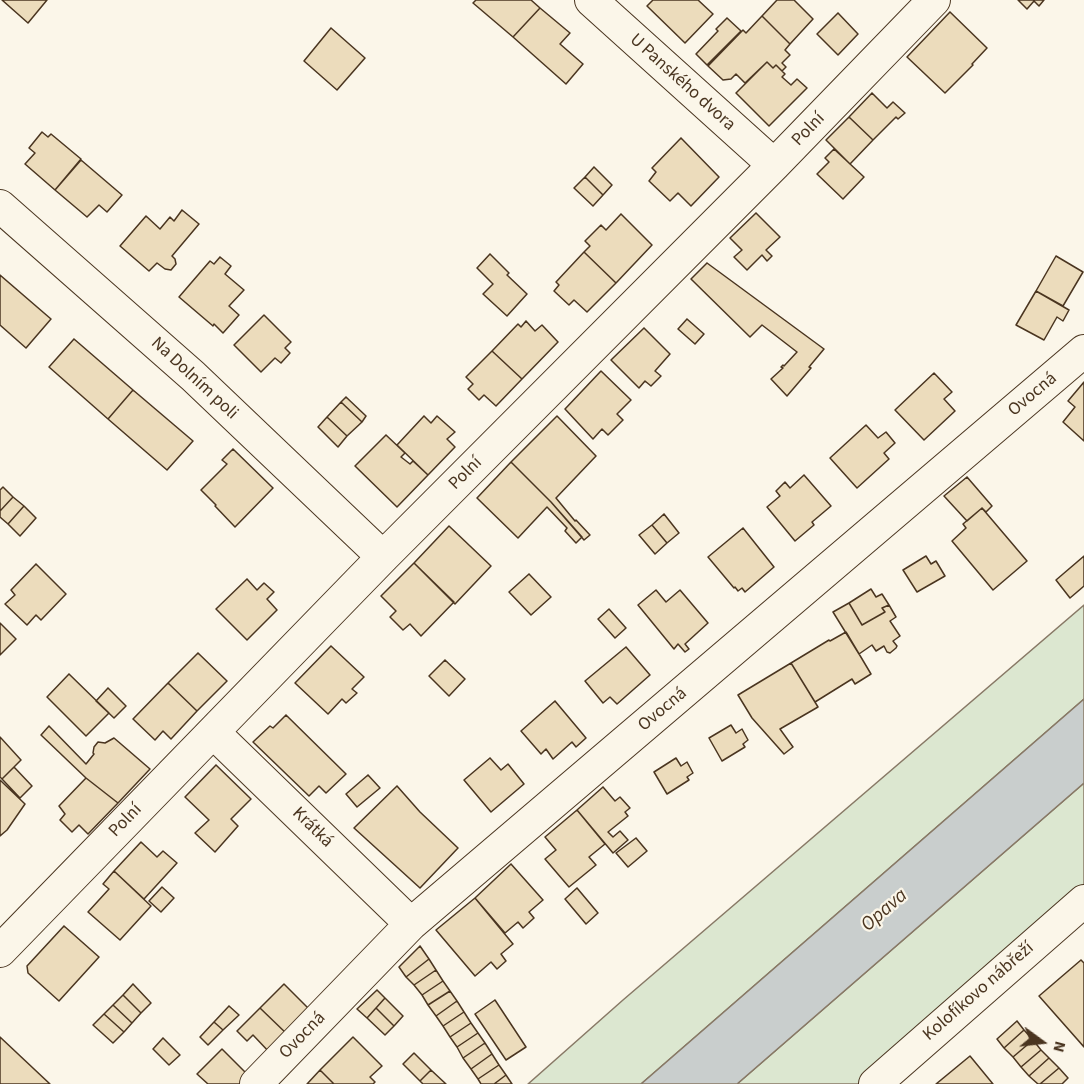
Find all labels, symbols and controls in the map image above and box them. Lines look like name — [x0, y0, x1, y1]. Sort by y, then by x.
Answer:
street label: U Panského dvora — [625, 30, 739, 136]
street label: Polní — [788, 109, 830, 151]
street label: Na Dolním poli — [146, 333, 242, 425]
street label: Ovocná — [1004, 368, 1062, 422]
street label: Polní — [445, 453, 487, 495]
street label: Ovocná — [634, 683, 692, 737]
street label: Polní — [105, 800, 147, 842]
street label: Krátká — [287, 803, 337, 853]
water label: Opava — [857, 884, 913, 938]
street label: Kolofíkovo nábřeží — [919, 938, 1039, 1046]
street label: Ovocná — [275, 1008, 331, 1064]
north arrow — [1012, 1012, 1072, 1072]
text: N — [1047, 1039, 1071, 1055]

